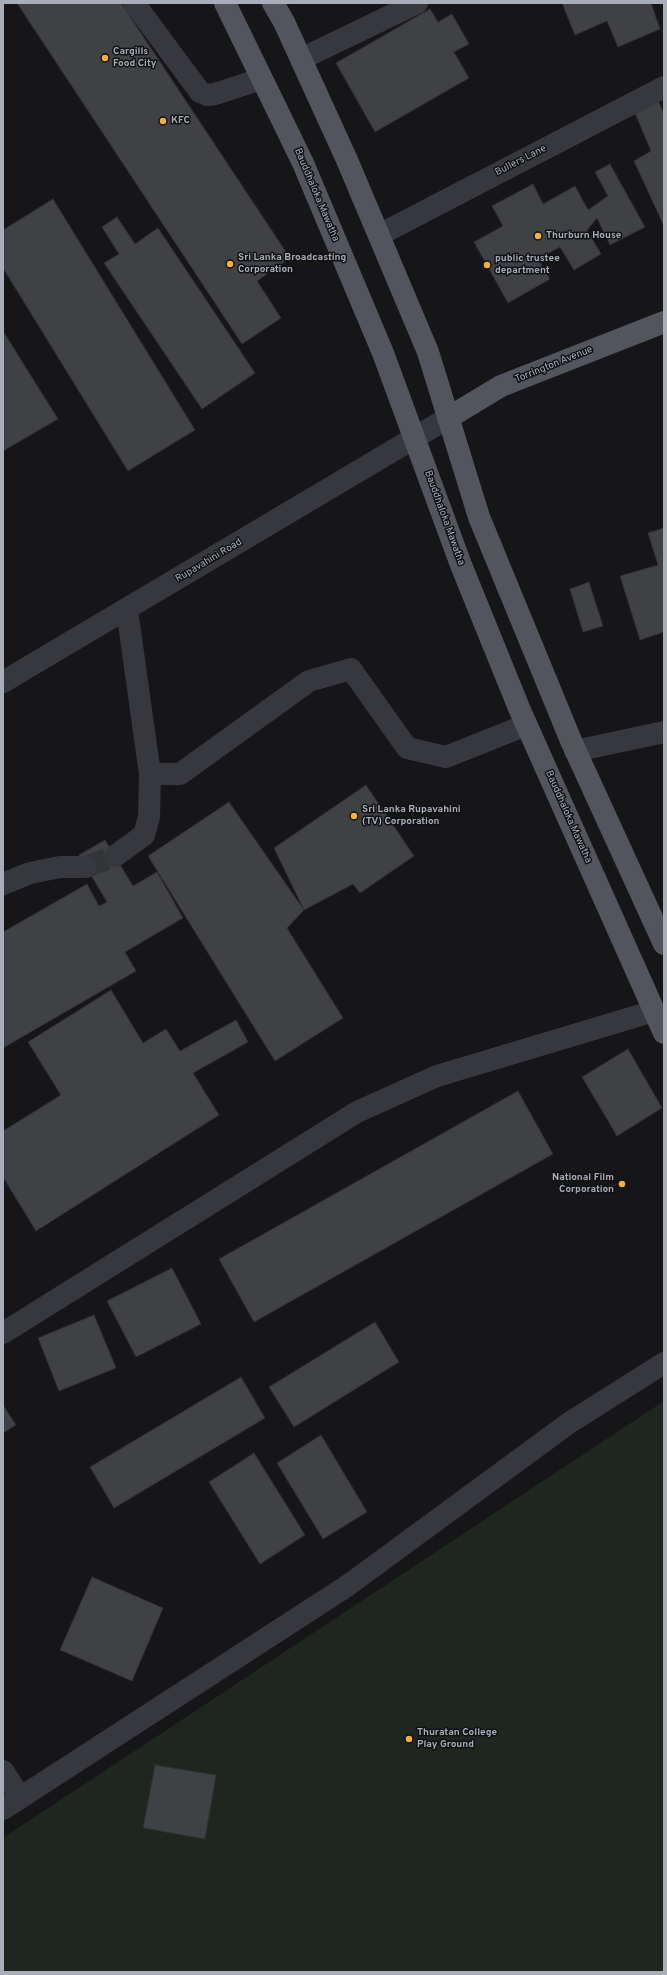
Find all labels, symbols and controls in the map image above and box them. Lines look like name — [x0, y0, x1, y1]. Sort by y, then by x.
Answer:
place label: Cargills Food City — [113, 46, 156, 70]
marker: Cargills Food City — [100, 53, 110, 63]
place label: KFC — [171, 115, 190, 127]
marker: KFC — [158, 116, 168, 126]
street label: Bullers Lane — [493, 143, 549, 179]
street label: Bauddhaloka Mawatha — [291, 147, 341, 243]
place label: Thurburn House — [546, 230, 621, 242]
marker: Thurburn House — [533, 231, 543, 241]
place label: Sri Lanka Broadcasting Corporation — [238, 252, 346, 276]
place label: public trustee department — [495, 253, 560, 276]
marker: Sri Lanka Broadcasting Corporation — [225, 259, 235, 269]
marker: public trustee department — [482, 260, 492, 270]
street label: Torrington Avenue — [513, 344, 595, 386]
street label: Bauddhaloka Mawatha — [421, 469, 467, 567]
street label: Rupavahini Road — [174, 536, 244, 586]
street label: Bauddhaloka Mawatha — [542, 769, 594, 865]
place label: Sri Lanka Rupavahini (TV) Corporation — [362, 804, 461, 828]
marker: Sri Lanka Rupavahini (TV) Corporation — [349, 811, 359, 821]
place label: National Film Corporation — [552, 1172, 614, 1196]
marker: National Film Corporation — [617, 1179, 627, 1189]
place label: Thuratan College Play Ground — [417, 1727, 497, 1750]
marker: Thuratan College Play Ground — [404, 1734, 414, 1744]

